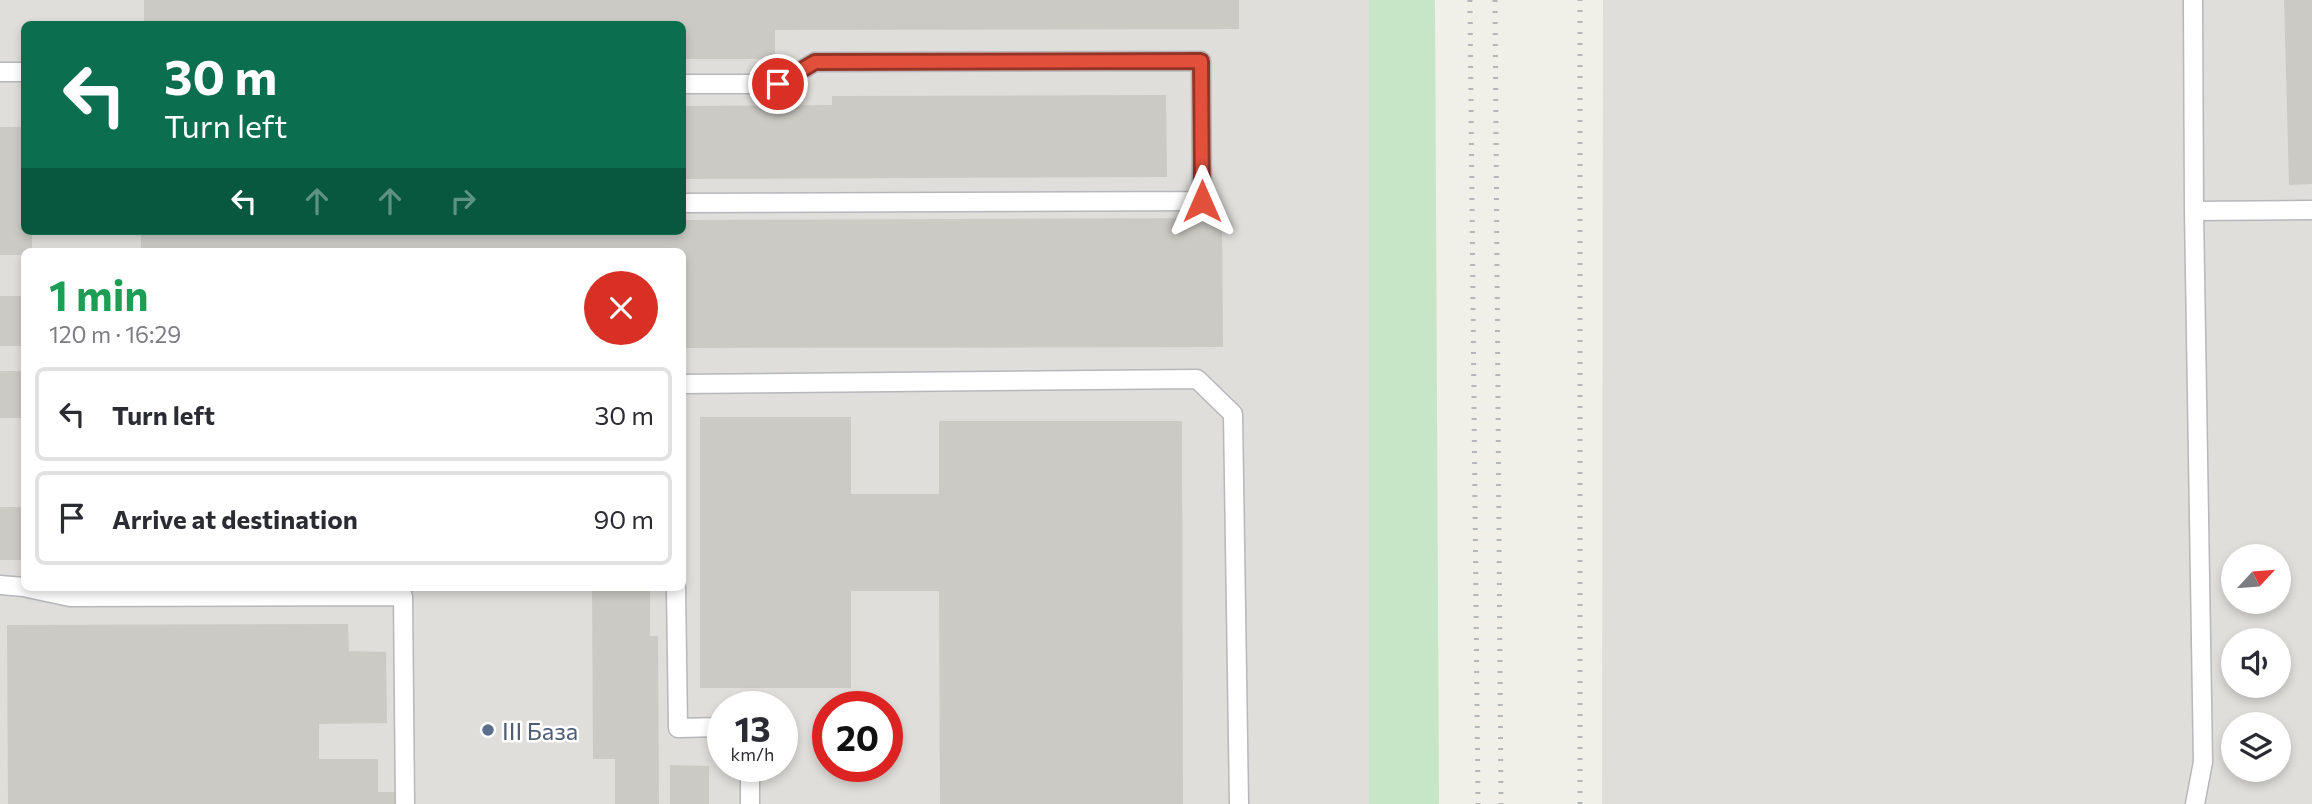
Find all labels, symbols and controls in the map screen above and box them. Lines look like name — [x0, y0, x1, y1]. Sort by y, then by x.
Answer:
text: 30 m — [164, 45, 277, 105]
icon: left — [49, 49, 140, 140]
pin — [748, 54, 808, 114]
icon: arrive — [759, 65, 797, 103]
text: Turn left — [164, 105, 288, 145]
position arrow — [1165, 164, 1239, 238]
icon: left — [225, 182, 263, 220]
icon: ahead — [298, 182, 336, 220]
icon: ahead — [371, 182, 409, 220]
icon: right — [444, 182, 482, 220]
text: 1 min — [49, 268, 149, 320]
button: close — [584, 271, 658, 345]
text: 120 m · 16:29 — [49, 320, 181, 348]
icon: left — [53, 395, 91, 433]
text: Turn left — [112, 399, 215, 430]
text: 30 m — [595, 399, 654, 430]
icon: arrive — [53, 499, 91, 537]
text: Arrive at destination — [112, 503, 358, 534]
text: 90 m — [594, 503, 654, 534]
north arrow — [2221, 544, 2291, 614]
map controls — [2221, 544, 2291, 782]
button: sound — [2221, 628, 2291, 698]
speed limit sign: 20 — [812, 691, 903, 782]
text: 13 — [734, 706, 771, 749]
button: layers — [2221, 712, 2291, 782]
place label: III База — [502, 716, 578, 745]
marker: III База — [480, 722, 496, 738]
text: km/h — [731, 743, 774, 765]

